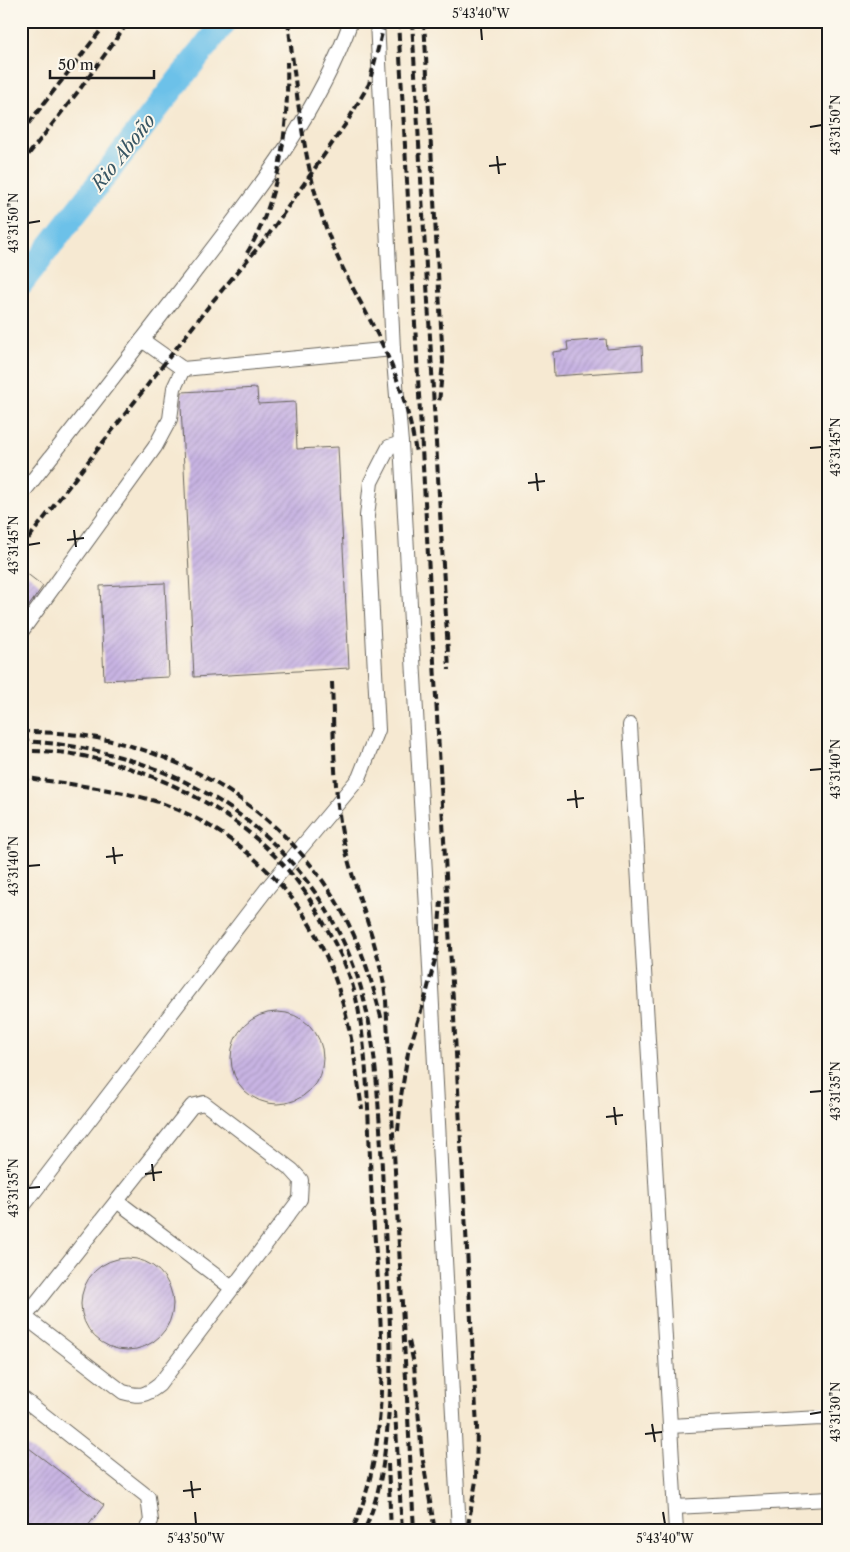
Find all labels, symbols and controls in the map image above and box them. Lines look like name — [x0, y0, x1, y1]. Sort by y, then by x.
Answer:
text: 5°43'40"W — [452, 6, 511, 21]
scale bar — [50, 48, 154, 80]
text: 50 m — [58, 55, 94, 74]
text: 43°31'50"N — [828, 95, 843, 155]
water label: Rio Aboño — [85, 110, 160, 197]
text: 43°31'50"N — [6, 193, 21, 253]
text: 43°31'45"N — [828, 417, 843, 476]
text: 43°31'45"N — [6, 515, 21, 574]
text: 43°31'40"N — [828, 739, 843, 799]
text: 43°31'40"N — [6, 836, 21, 896]
text: 43°31'35"N — [828, 1061, 843, 1121]
text: 43°31'35"N — [6, 1158, 21, 1218]
text: 43°31'30"N — [828, 1382, 843, 1442]
text: 5°43'50"W — [167, 1531, 226, 1546]
text: 5°43'40"W — [636, 1531, 695, 1546]

